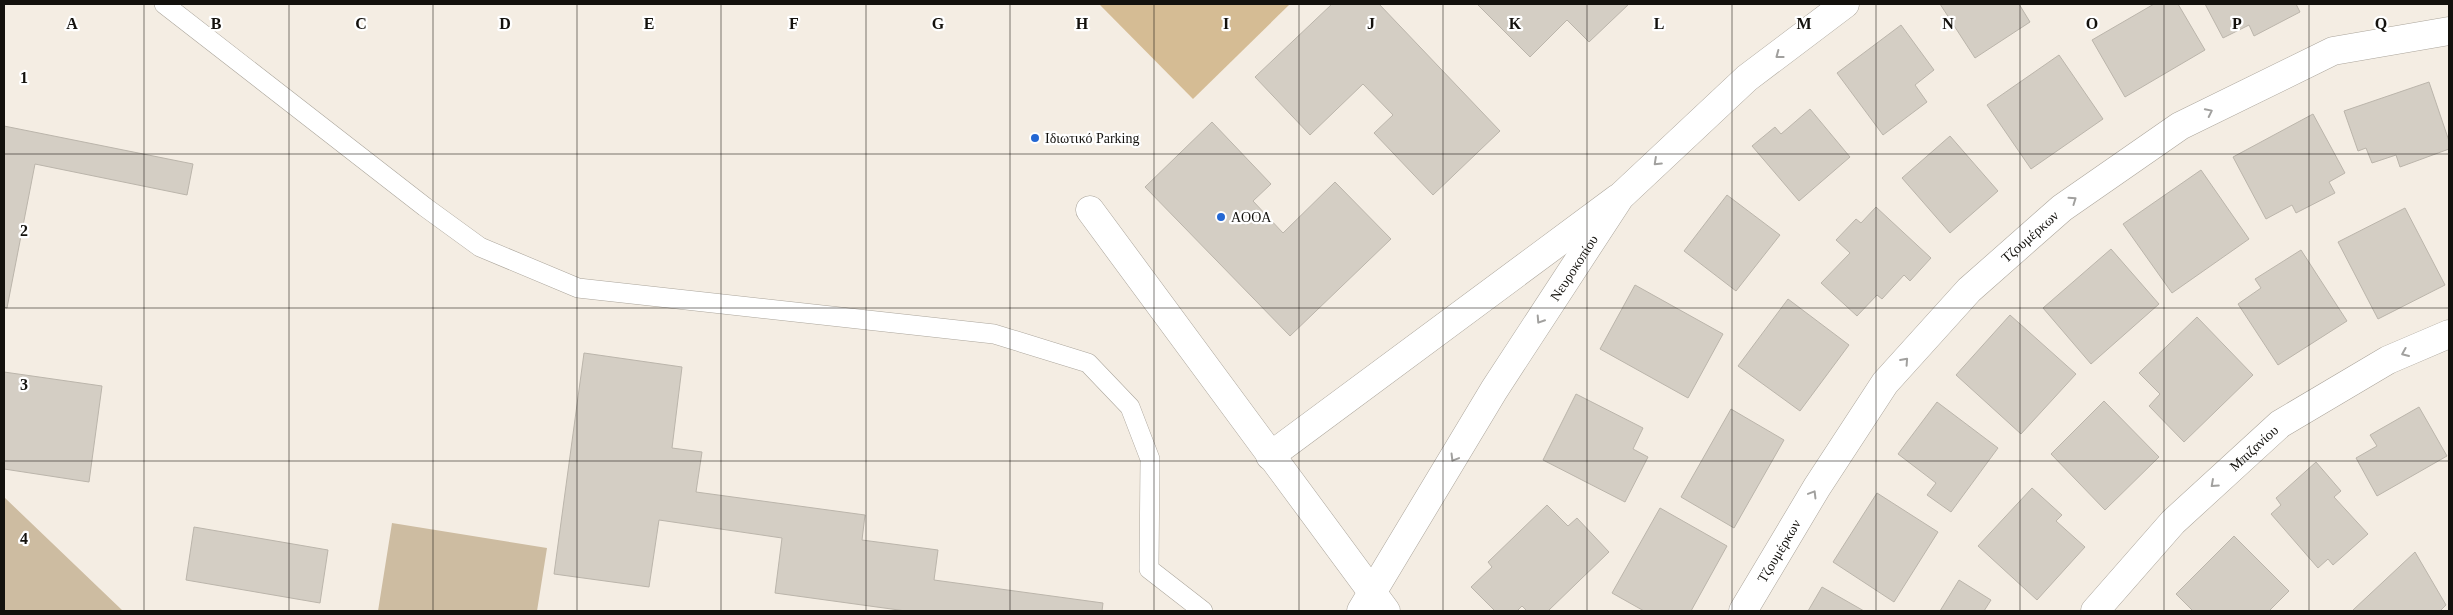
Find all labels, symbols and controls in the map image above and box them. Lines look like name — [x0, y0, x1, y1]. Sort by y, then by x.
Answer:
text: A — [66, 15, 78, 32]
text: B — [211, 15, 222, 32]
text: C — [355, 15, 367, 32]
text: D — [499, 15, 511, 32]
text: E — [644, 15, 654, 32]
text: F — [789, 15, 799, 32]
text: G — [932, 15, 945, 32]
text: H — [1076, 15, 1089, 32]
text: I — [1223, 15, 1229, 32]
text: J — [1367, 15, 1375, 32]
text: K — [1509, 15, 1522, 32]
text: L — [1654, 15, 1664, 32]
text: M — [1796, 15, 1812, 32]
text: N — [1942, 15, 1954, 32]
text: O — [2086, 15, 2098, 32]
text: P — [2232, 15, 2242, 32]
text: Q — [2375, 15, 2387, 32]
one-way arrow — [1776, 49, 1785, 57]
text: 1 — [20, 69, 28, 86]
one-way arrow — [2204, 108, 2213, 118]
place label: Ιδιωτικό Parking — [1045, 131, 1139, 146]
marker: Ιδιωτικό Parking — [1029, 132, 1041, 144]
one-way arrow — [1654, 156, 1663, 165]
one-way arrow — [2067, 197, 2076, 206]
street label: Τζουμέρκων — [1999, 208, 2062, 266]
place label: AOOA — [1231, 210, 1272, 225]
marker: AOOA — [1215, 211, 1227, 223]
text: 2 — [20, 222, 28, 239]
street label: Νευροκοπίου — [1547, 232, 1601, 304]
one-way arrow — [1537, 314, 1546, 323]
one-way arrow — [2401, 348, 2409, 358]
one-way arrow — [1899, 357, 1908, 366]
text: 3 — [20, 376, 28, 393]
street label: Μπιζανίου — [2227, 422, 2281, 474]
one-way arrow — [1450, 452, 1460, 461]
one-way arrow — [2211, 478, 2220, 487]
one-way arrow — [1806, 491, 1816, 500]
street label: Τζουμέρκων — [1755, 517, 1804, 585]
text: 4 — [20, 530, 28, 547]

